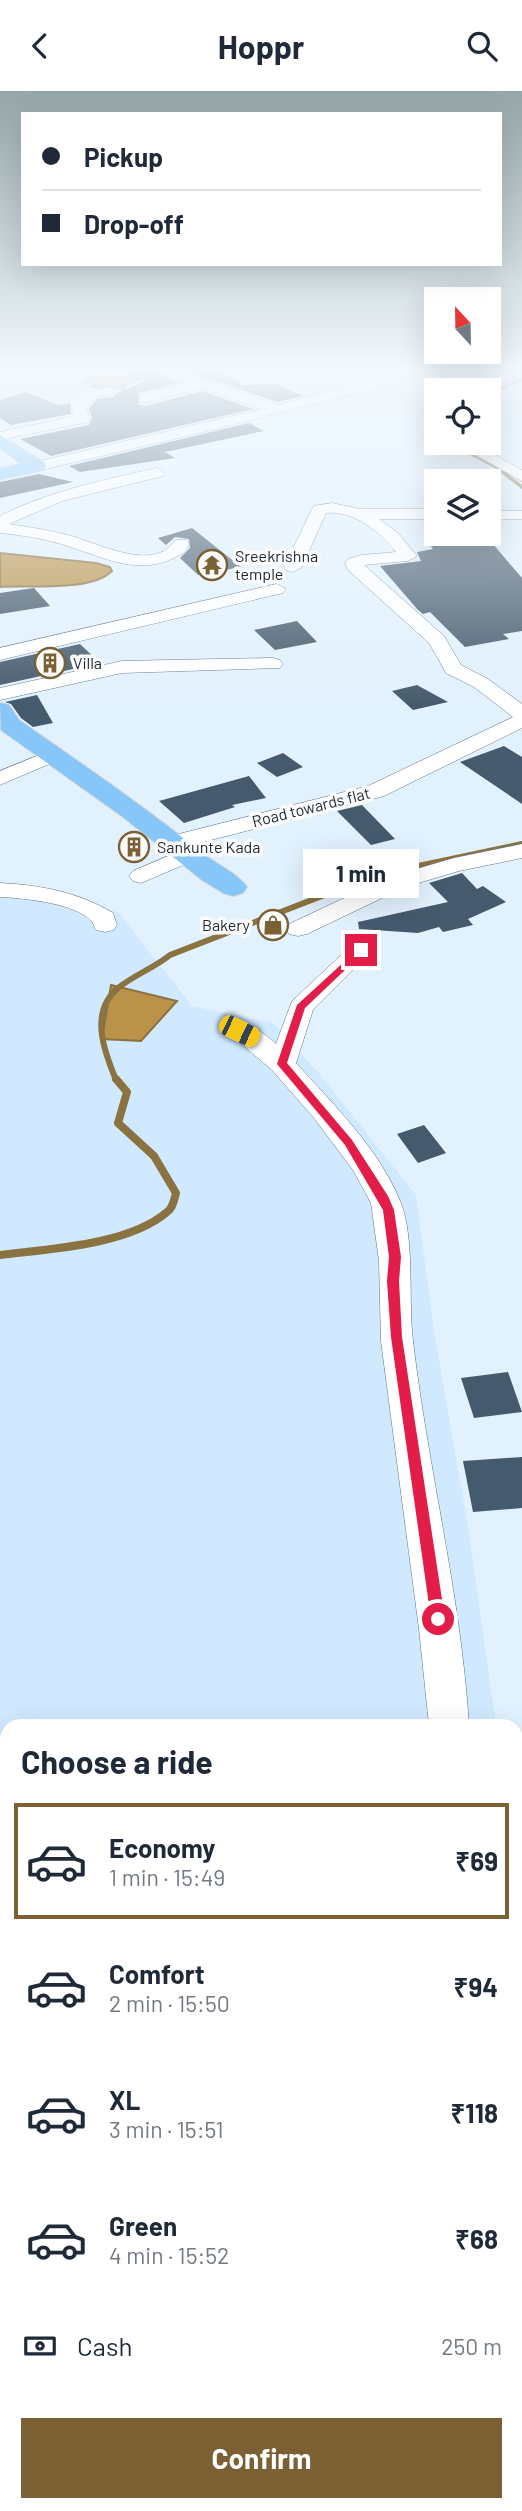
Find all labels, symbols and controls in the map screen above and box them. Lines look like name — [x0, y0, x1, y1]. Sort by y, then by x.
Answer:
icon: back — [21, 27, 59, 65]
text: Hoppr — [218, 27, 304, 65]
icon: search — [463, 27, 501, 65]
text: Pickup — [84, 141, 163, 172]
text: Drop-off — [84, 208, 184, 239]
north arrow — [424, 287, 500, 364]
map controls — [424, 287, 501, 546]
button: locate — [424, 378, 501, 455]
button: layers — [424, 469, 501, 546]
place label: Sreekrishna temple — [235, 546, 318, 583]
temple icon: Sreekrishna temple — [195, 548, 229, 582]
building icon: Villa — [33, 646, 67, 680]
place label: Villa — [73, 653, 102, 672]
street label: Road towards flat — [250, 783, 372, 830]
building icon: Sankunte Kada — [117, 830, 151, 864]
place label: Sankunte Kada — [157, 837, 261, 856]
callout: 1 min — [303, 849, 419, 897]
text: 1 min — [336, 859, 386, 887]
shop icon: Bakery — [256, 908, 290, 942]
place label: Bakery — [202, 915, 251, 934]
route end — [345, 934, 377, 966]
car — [216, 1012, 263, 1050]
route start — [422, 1603, 454, 1635]
text: Choose a ride — [21, 1742, 213, 1780]
icon: car — [25, 1830, 88, 1893]
text: Economy — [109, 1832, 215, 1863]
text: ₹69 — [455, 1845, 498, 1876]
text: 1 min · 15:49 — [109, 1863, 225, 1891]
icon: car — [25, 1956, 88, 2019]
text: Comfort — [109, 1958, 205, 1989]
text: ₹94 — [454, 1971, 498, 2002]
text: 2 min · 15:50 — [109, 1989, 230, 2017]
icon: car — [25, 2082, 88, 2145]
text: XL — [109, 2084, 140, 2115]
text: ₹118 — [450, 2097, 498, 2128]
text: 3 min · 15:51 — [109, 2115, 224, 2143]
icon: car — [25, 2208, 88, 2271]
text: Green — [109, 2210, 177, 2241]
text: ₹68 — [455, 2223, 498, 2254]
text: 4 min · 15:52 — [109, 2241, 229, 2269]
icon: cash — [21, 2327, 59, 2365]
text: Cash — [77, 2330, 132, 2361]
text: 250 m — [441, 2332, 502, 2360]
button: Confirm — [21, 2418, 502, 2498]

